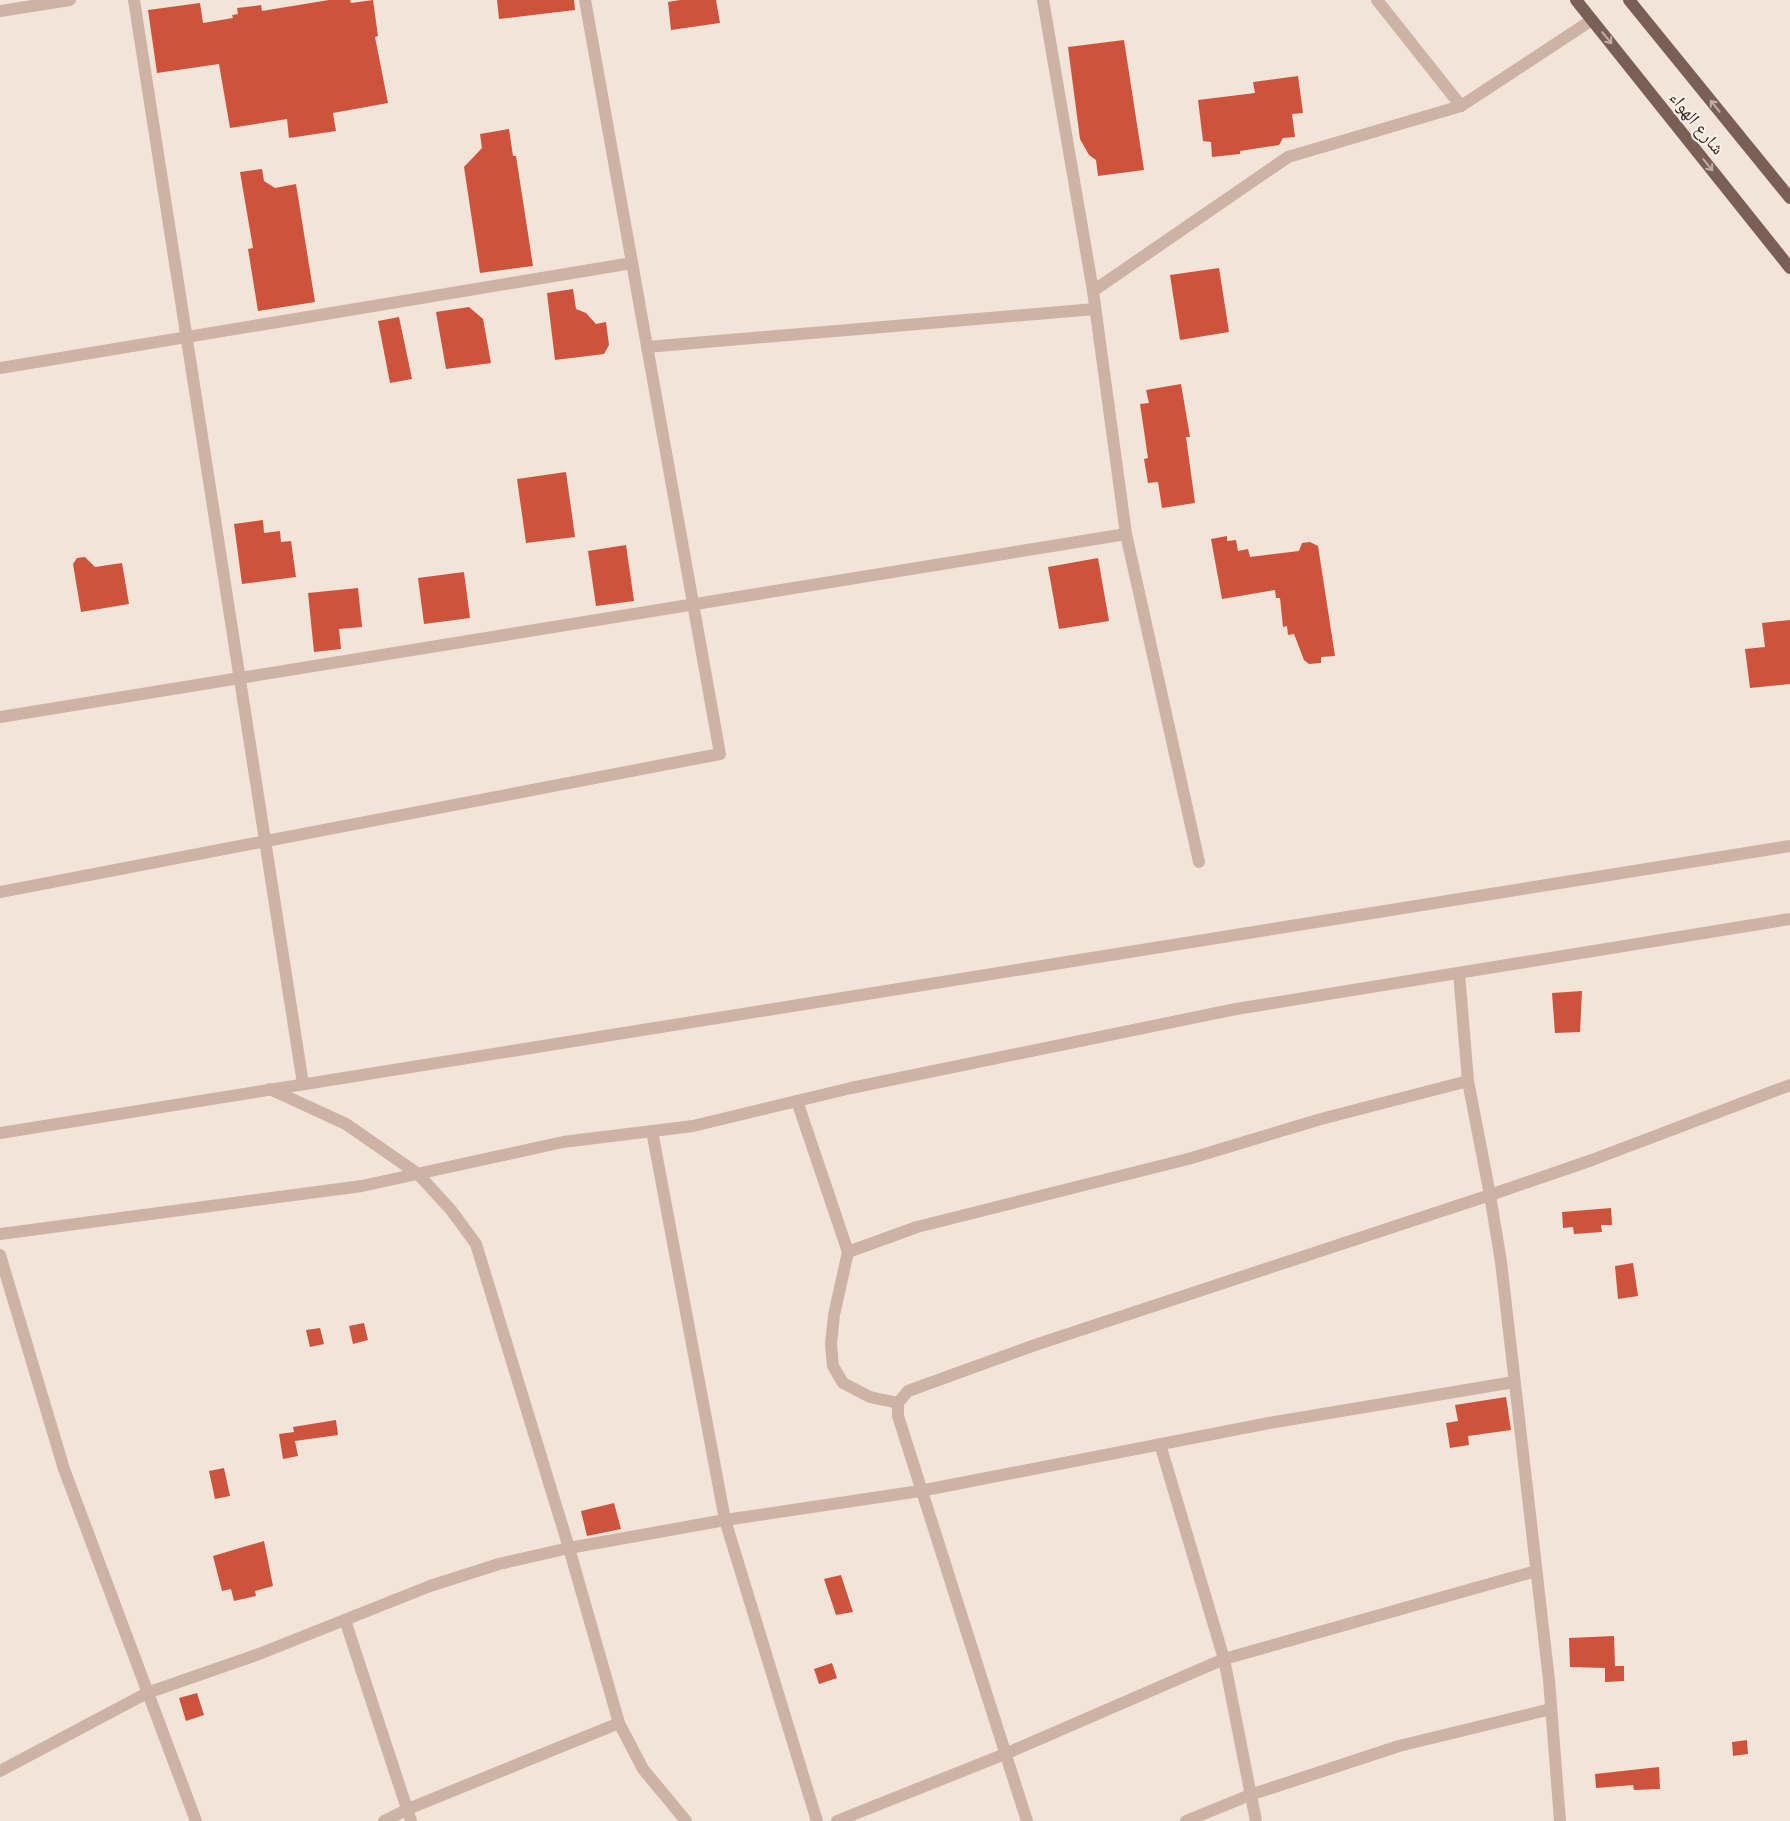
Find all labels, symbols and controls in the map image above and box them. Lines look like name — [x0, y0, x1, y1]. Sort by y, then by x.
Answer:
one-way arrow — [1602, 31, 1612, 45]
street label: شارع الهواء — [1665, 88, 1728, 159]
one-way arrow — [1710, 100, 1721, 113]
one-way arrow — [1703, 158, 1714, 171]

